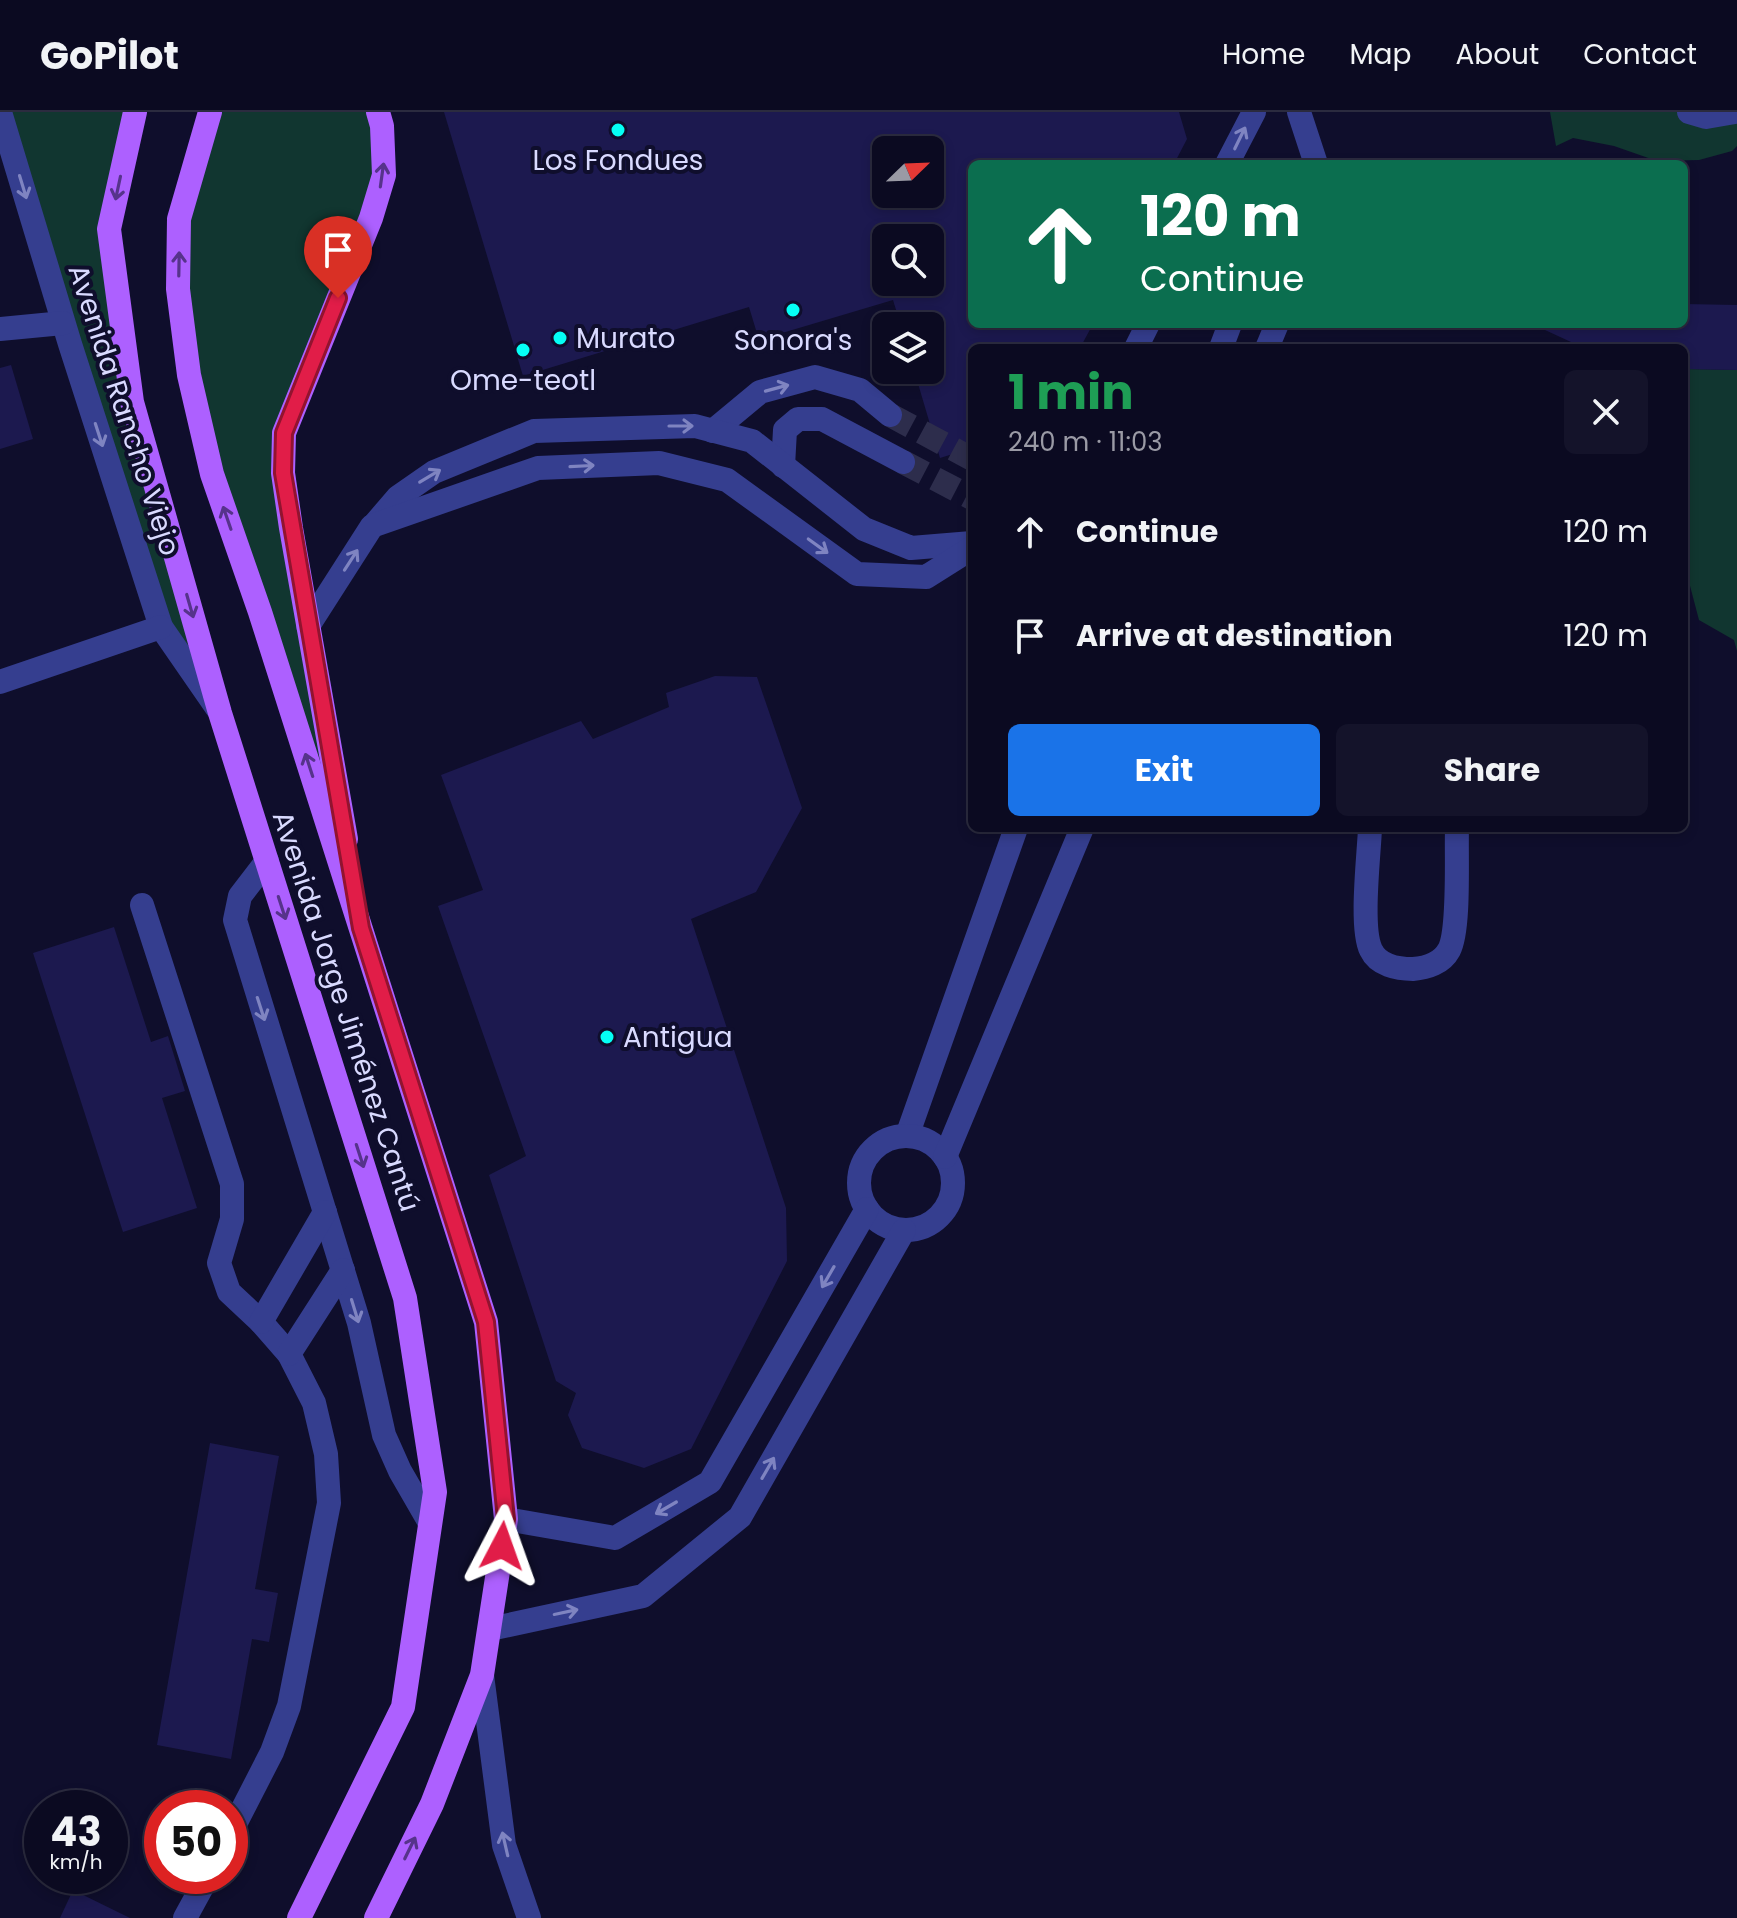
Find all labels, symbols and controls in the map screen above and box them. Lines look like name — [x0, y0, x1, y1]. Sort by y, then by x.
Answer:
text: GoPilot — [40, 29, 179, 82]
text: Home — [1222, 35, 1305, 74]
text: Map — [1349, 35, 1411, 74]
text: About — [1455, 35, 1539, 74]
text: Contact — [1583, 35, 1697, 74]
marker: Los Fondues — [609, 121, 627, 139]
one-way arrow — [1233, 126, 1248, 150]
north arrow — [872, 136, 944, 208]
map controls — [872, 136, 944, 384]
place label: Los Fondues — [533, 141, 703, 180]
one-way arrow — [375, 162, 390, 188]
one-way arrow — [16, 173, 31, 199]
one-way arrow — [110, 175, 125, 200]
text: 120 m — [1140, 177, 1301, 256]
icon: ahead — [1008, 192, 1112, 296]
pin — [304, 216, 372, 298]
button: search — [872, 224, 944, 296]
icon: arrive — [316, 228, 360, 272]
one-way arrow — [171, 251, 187, 278]
text: Continue — [1140, 253, 1304, 304]
street label: Avenida Rancho Viejo — [58, 259, 190, 561]
marker: Sonora's — [784, 301, 802, 319]
button: layers — [872, 312, 944, 384]
place label: Murato — [576, 319, 676, 358]
place label: Sonora's — [734, 321, 852, 360]
marker: Murato — [551, 329, 569, 347]
marker: Ome-teotl — [514, 341, 532, 359]
text: 1 min — [1008, 359, 1134, 426]
place label: Ome-teotl — [450, 361, 596, 400]
button: close — [1564, 370, 1648, 454]
one-way arrow — [763, 380, 789, 395]
one-way arrow — [667, 418, 694, 434]
one-way arrow — [93, 422, 108, 447]
text: 240 m · 11:03 — [1008, 424, 1163, 460]
one-way arrow — [568, 458, 595, 473]
one-way arrow — [418, 467, 441, 483]
one-way arrow — [219, 506, 234, 531]
icon: ahead — [1008, 510, 1052, 554]
text: Continue — [1076, 510, 1218, 553]
text: 120 m — [1563, 510, 1648, 553]
one-way arrow — [807, 538, 829, 554]
one-way arrow — [343, 549, 359, 572]
one-way arrow — [183, 592, 198, 618]
icon: arrive — [1008, 614, 1052, 658]
text: Arrive at destination — [1076, 614, 1393, 657]
text: 120 m — [1563, 614, 1648, 657]
button: Exit — [1008, 724, 1320, 816]
button: Share — [1336, 724, 1648, 816]
one-way arrow — [301, 753, 315, 778]
street label: Avenida Jorge Jiménez Cantú — [263, 806, 429, 1216]
one-way arrow — [275, 894, 290, 920]
one-way arrow — [255, 997, 270, 1022]
place label: Antigua — [623, 1018, 733, 1057]
marker: Antigua — [598, 1028, 616, 1046]
one-way arrow — [353, 1142, 368, 1168]
one-way arrow — [820, 1265, 836, 1288]
one-way arrow — [348, 1298, 363, 1324]
one-way arrow — [761, 1457, 776, 1481]
one-way arrow — [655, 1500, 678, 1516]
position arrow — [460, 1504, 544, 1588]
one-way arrow — [553, 1604, 578, 1619]
speed limit sign: 50 — [144, 1790, 248, 1894]
text: 43 — [50, 1804, 102, 1860]
one-way arrow — [497, 1832, 512, 1857]
one-way arrow — [403, 1837, 419, 1861]
text: km/h — [49, 1848, 103, 1876]

